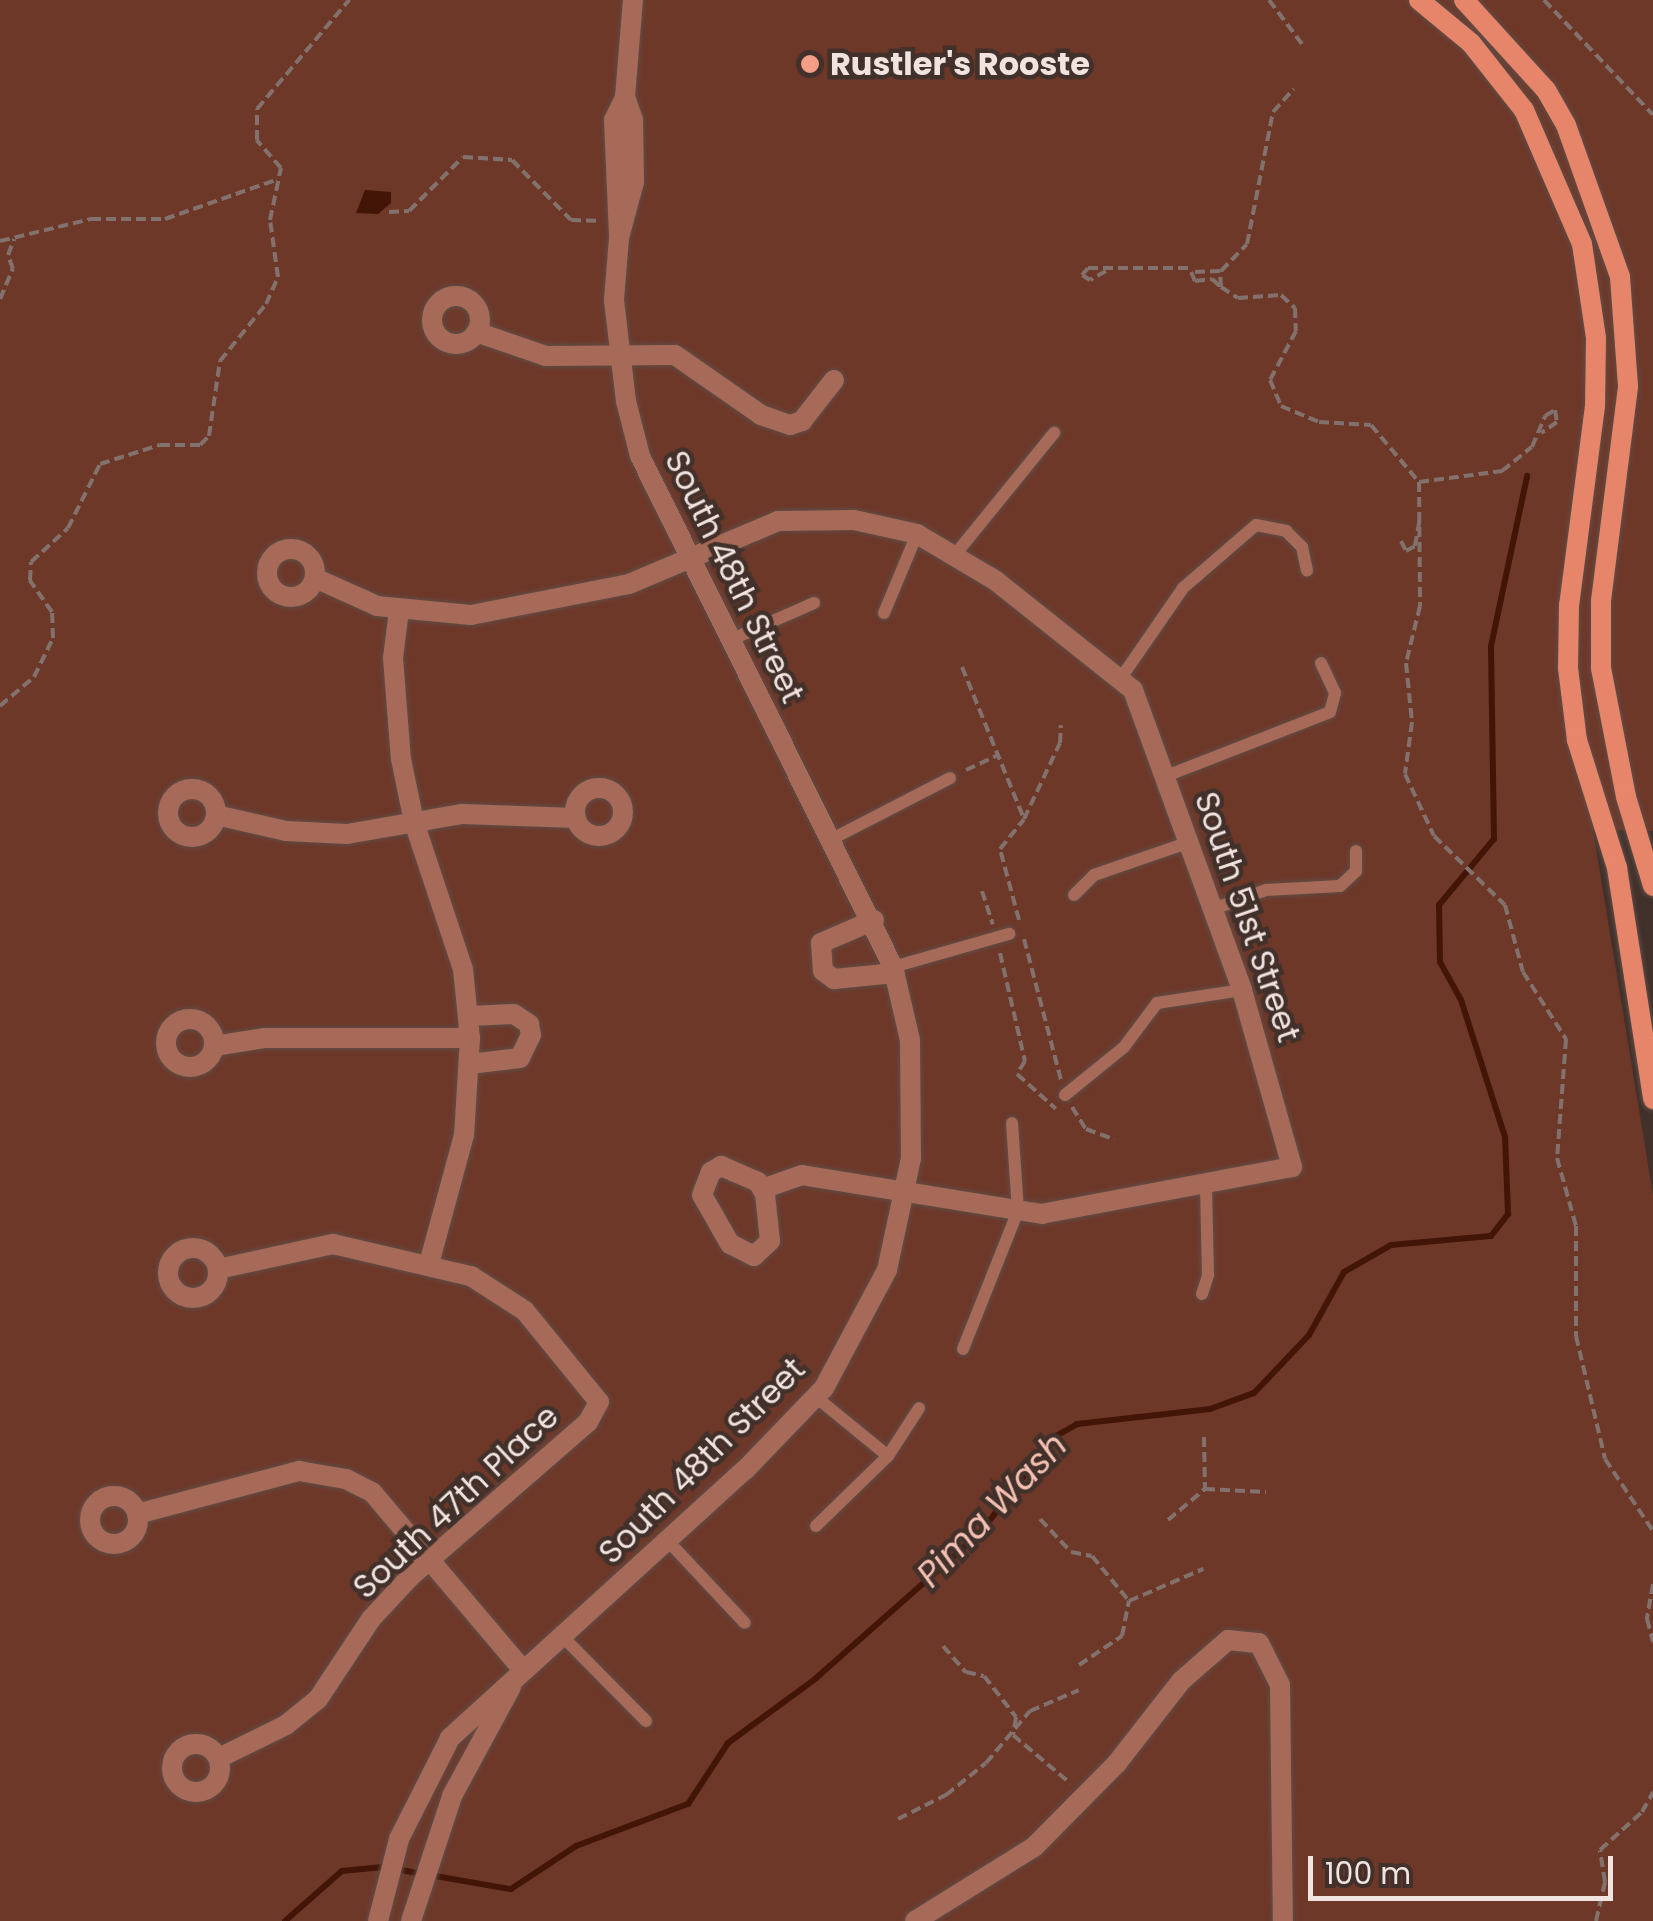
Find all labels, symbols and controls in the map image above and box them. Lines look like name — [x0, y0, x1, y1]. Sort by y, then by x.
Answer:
place label: Rustler's Rooste — [830, 45, 1090, 83]
marker: Rustler's Rooste — [799, 53, 821, 75]
street label: South 48th Street — [656, 445, 812, 709]
street label: South 51st Street — [1186, 787, 1308, 1047]
street label: South 48th Street — [591, 1350, 813, 1572]
street label: South 47th Place — [346, 1397, 566, 1607]
water label: Pima Wash — [908, 1424, 1076, 1596]
scale bar — [1313, 1836, 1618, 1898]
text: 100 m — [1325, 1852, 1411, 1895]

